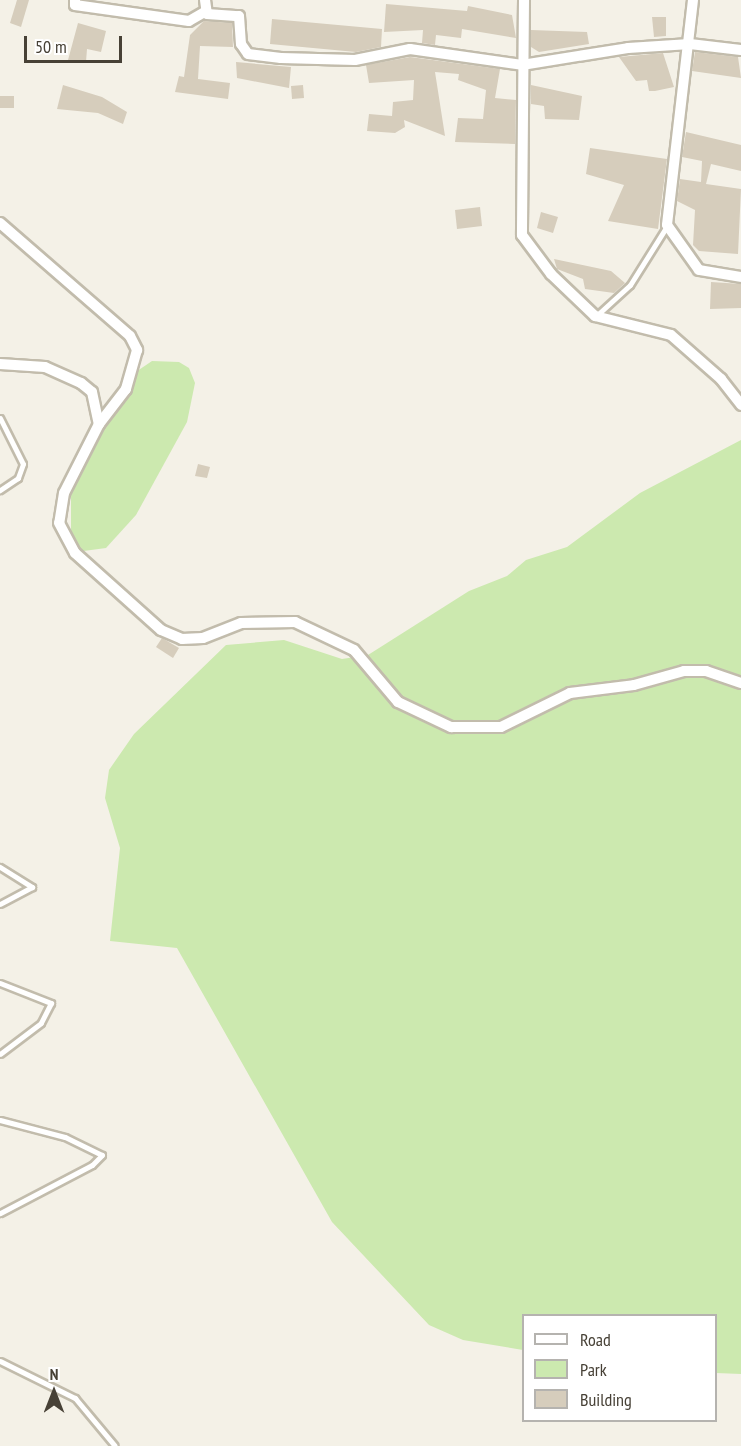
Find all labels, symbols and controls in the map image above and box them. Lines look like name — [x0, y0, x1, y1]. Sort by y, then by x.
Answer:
scale bar — [27, 24, 124, 62]
text: 50 m — [35, 35, 67, 58]
legend — [522, 1314, 717, 1422]
text: Road — [580, 1328, 611, 1351]
text: Park — [580, 1358, 607, 1381]
north arrow — [24, 1362, 84, 1422]
text: N — [50, 1364, 58, 1384]
text: Building — [580, 1388, 632, 1411]

